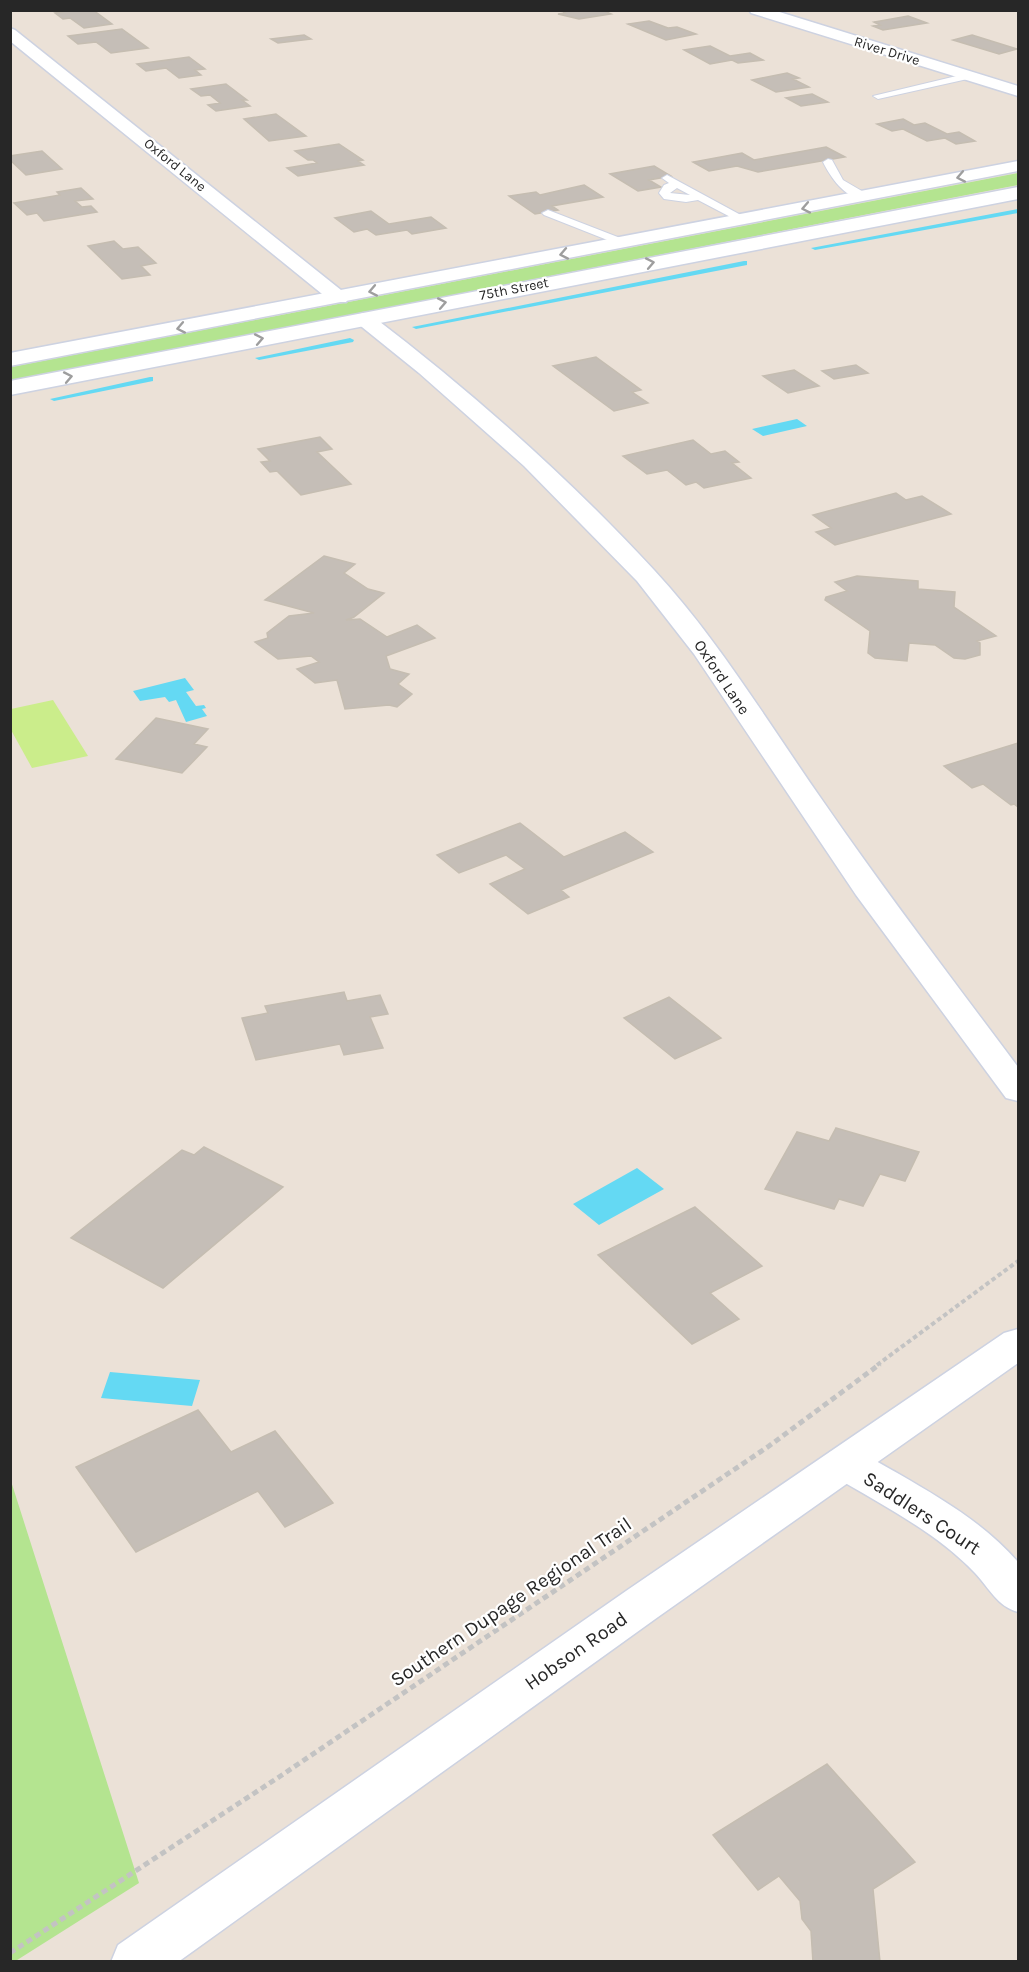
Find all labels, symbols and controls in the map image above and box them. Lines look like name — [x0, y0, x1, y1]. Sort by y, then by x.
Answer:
street label: River Drive — [852, 33, 922, 69]
street label: Oxford Lane — [140, 135, 210, 195]
one-way arrow — [956, 170, 966, 183]
one-way arrow — [801, 201, 811, 214]
one-way arrow — [560, 247, 570, 260]
one-way arrow — [645, 257, 655, 270]
street label: 75th Street — [478, 274, 550, 304]
one-way arrow — [368, 284, 378, 297]
one-way arrow — [437, 297, 447, 310]
one-way arrow — [177, 321, 187, 334]
one-way arrow — [254, 333, 264, 346]
one-way arrow — [63, 371, 73, 384]
street label: Oxford Lane — [690, 636, 754, 718]
street label: Saddlers Court — [859, 1467, 985, 1560]
street label: Southern Dupage Regional Trail — [386, 1513, 636, 1691]
street label: Hobson Road — [520, 1607, 632, 1695]

